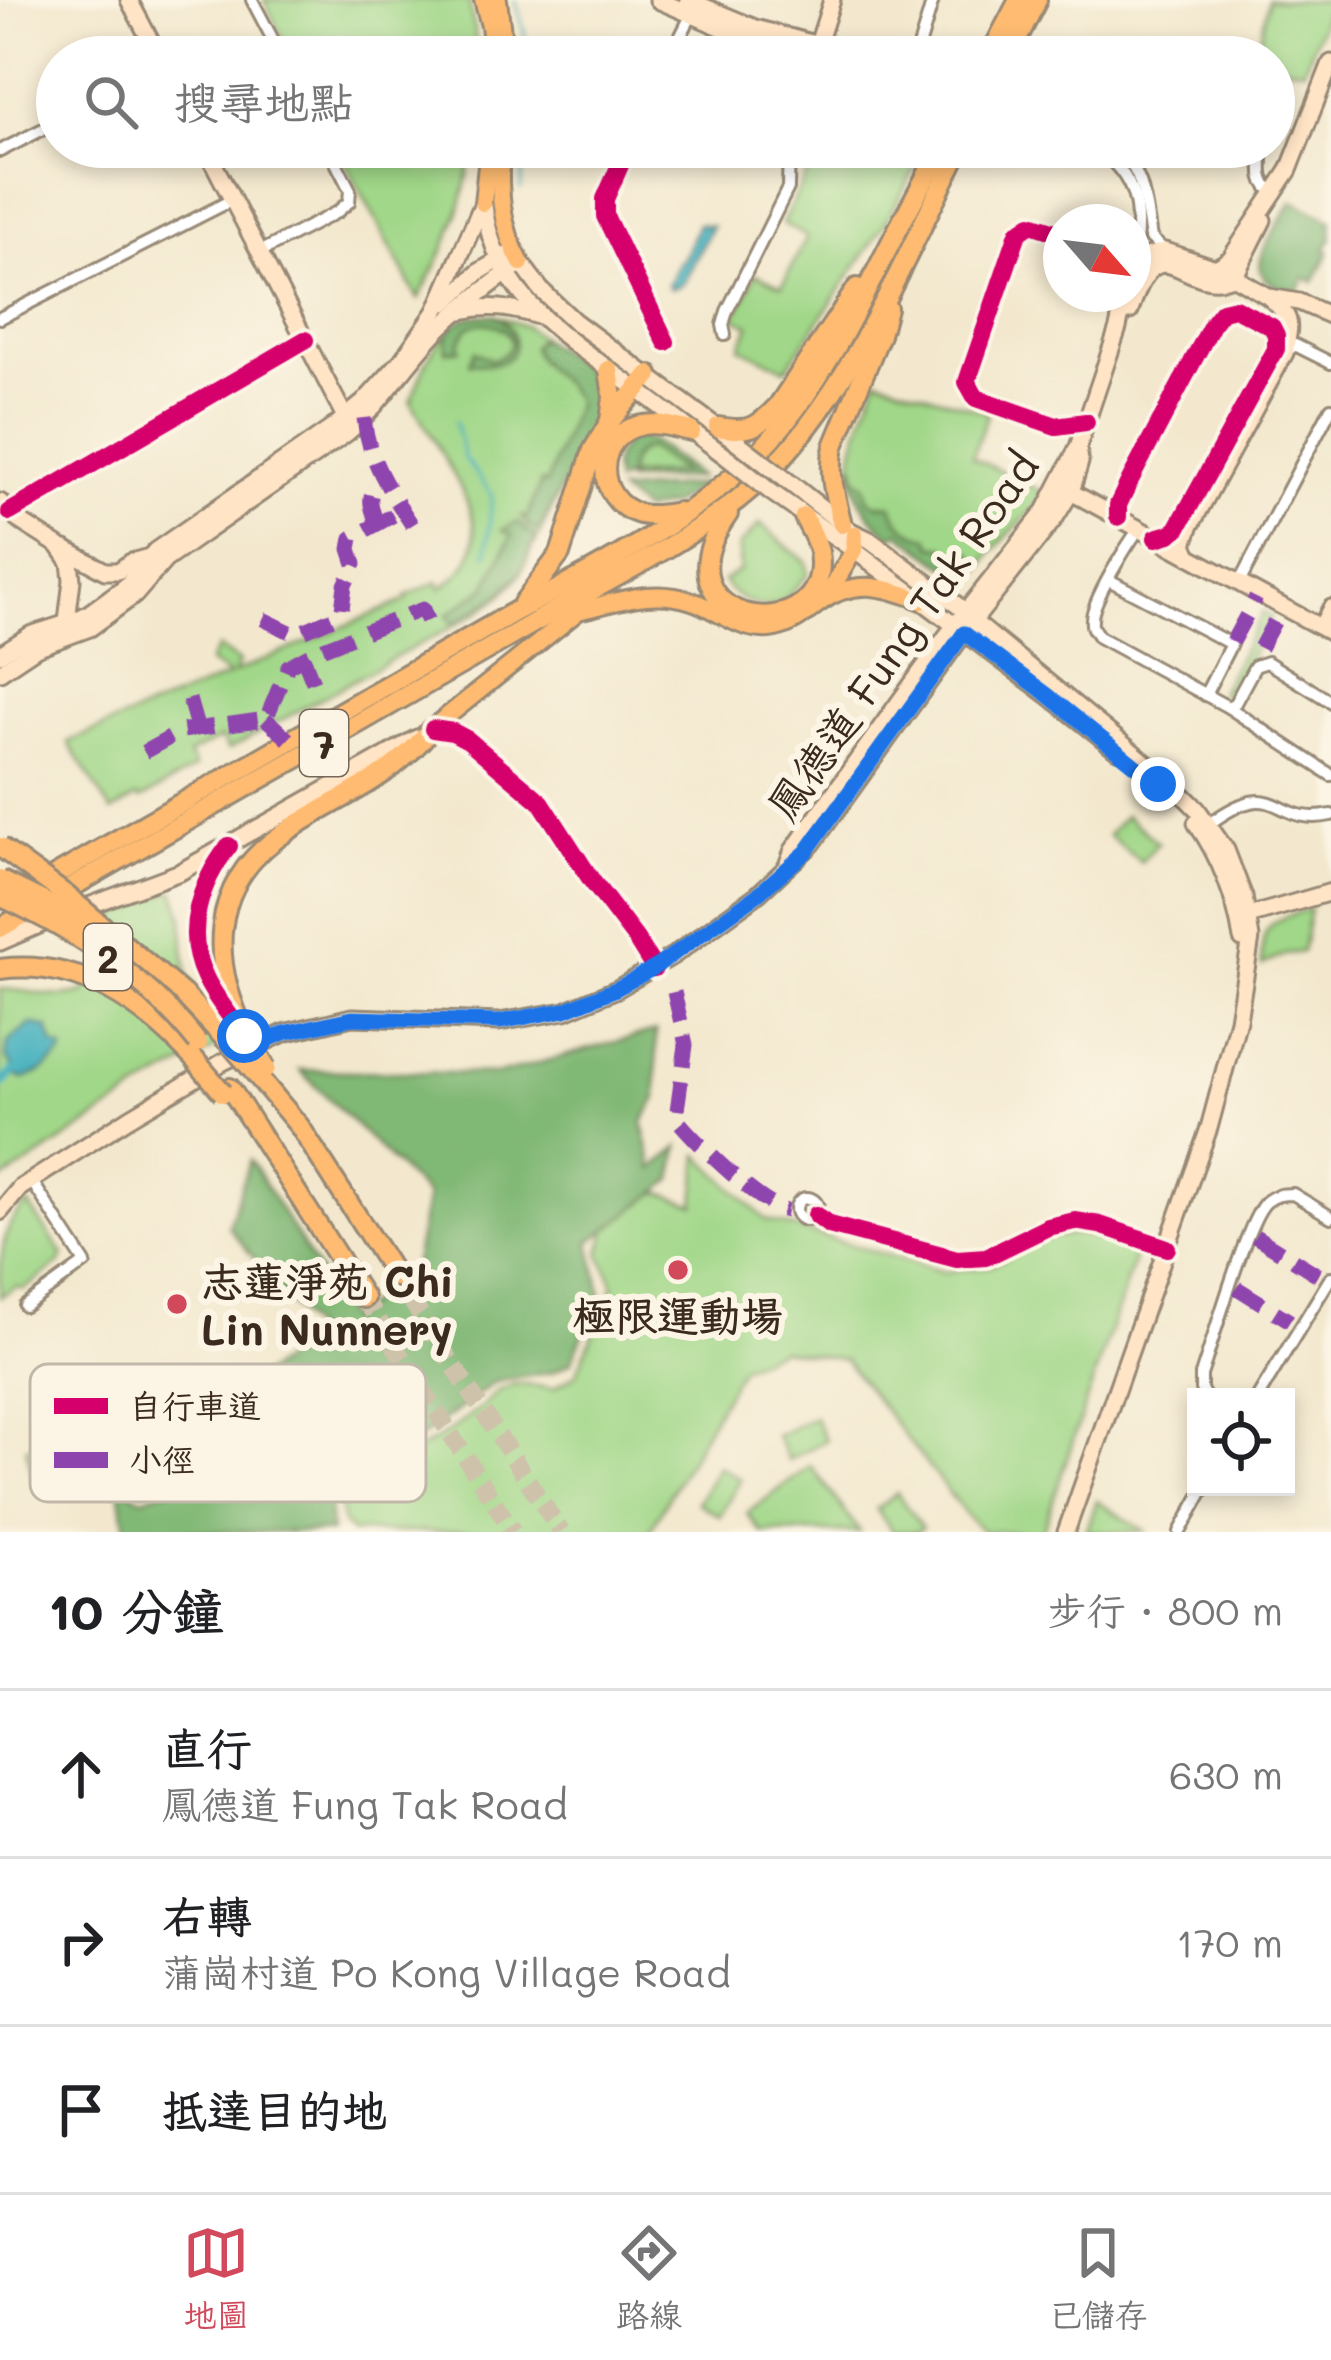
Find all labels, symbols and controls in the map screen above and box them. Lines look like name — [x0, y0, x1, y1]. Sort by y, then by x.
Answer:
search box — [36, 36, 1295, 168]
icon: search — [78, 69, 144, 135]
text: 搜尋地點 — [174, 72, 354, 130]
north arrow — [1043, 204, 1151, 312]
street label: 鳳德道 Fung Tak Road — [754, 440, 1050, 830]
road number: 7 — [300, 710, 348, 776]
route end — [1131, 757, 1185, 811]
road number: 2 — [84, 924, 132, 990]
route start — [217, 1009, 271, 1063]
place label: 志蓮淨苑 Chi Lin Nunnery — [201, 1253, 454, 1356]
marker: 極限運動場 — [665, 1257, 691, 1283]
place label: 極限運動場 — [573, 1287, 783, 1342]
marker: 志蓮淨苑 Chi Lin Nunnery — [164, 1291, 190, 1317]
legend — [30, 1364, 426, 1502]
text: 自行車道 — [129, 1383, 261, 1426]
map controls — [1187, 1388, 1295, 1496]
button: locate — [1187, 1388, 1295, 1496]
text: 小徑 — [129, 1437, 195, 1480]
text: 10 分鐘 — [48, 1576, 224, 1643]
text: 步行 · 800 m — [1048, 1584, 1283, 1635]
text: 直行 — [162, 1718, 252, 1776]
icon: ahead — [48, 1741, 114, 1807]
text: 630 m — [1169, 1748, 1283, 1799]
text: 鳳德道 Fung Tak Road — [162, 1778, 568, 1829]
text: 右轉 — [162, 1886, 252, 1944]
icon: right — [48, 1909, 114, 1975]
text: 170 m — [1176, 1916, 1283, 1967]
text: 蒲崗村道 Po Kong Village Road — [162, 1946, 731, 1997]
icon: arrive — [48, 2077, 114, 2143]
text: 抵達目的地 — [162, 2080, 387, 2138]
tab: 地圖 — [183, 2220, 249, 2336]
tab: 路線 — [616, 2220, 682, 2336]
tab: 已儲存 — [1049, 2220, 1148, 2336]

